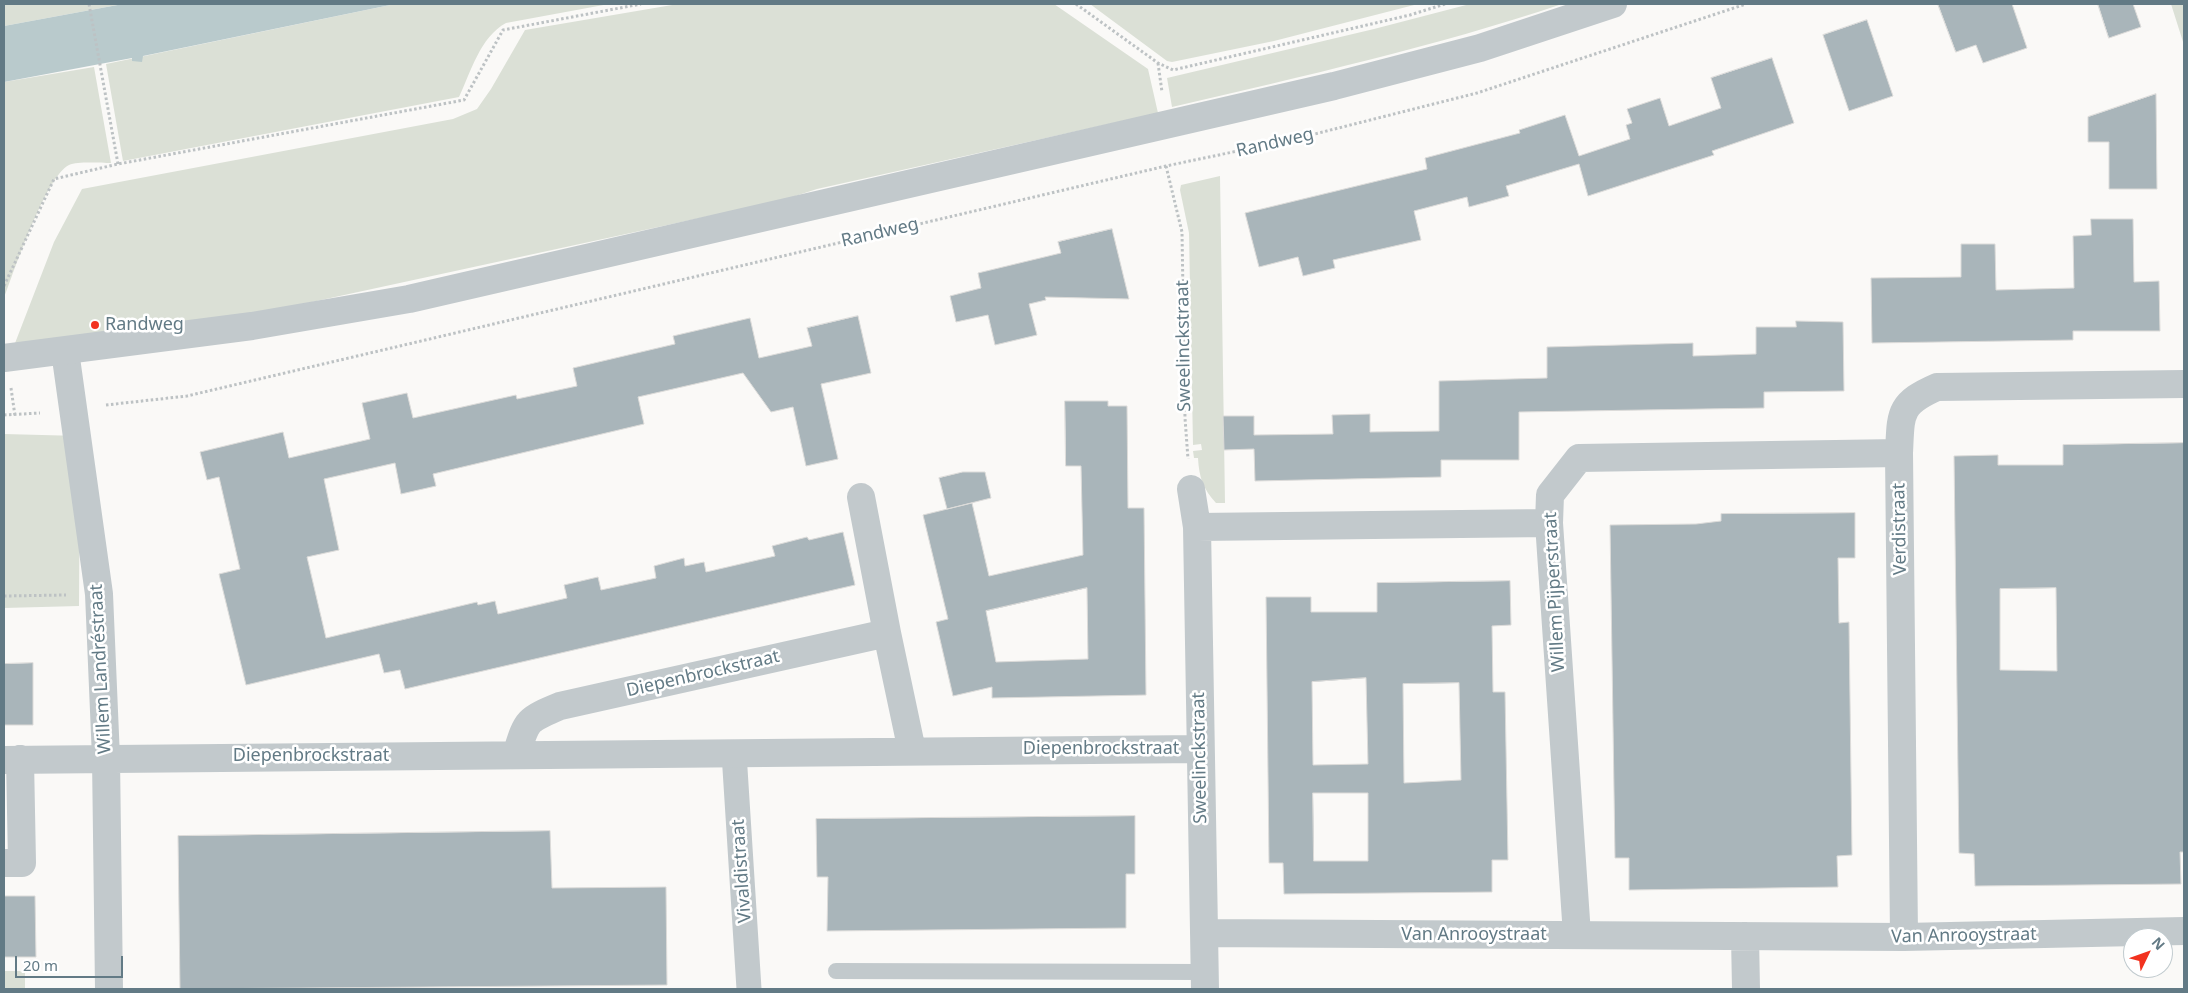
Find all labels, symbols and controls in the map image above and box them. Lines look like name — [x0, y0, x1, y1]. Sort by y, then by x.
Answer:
street label: Randweg — [1234, 124, 1316, 162]
street label: Randweg — [839, 214, 921, 252]
street label: Sweelinckstraat — [1172, 280, 1196, 412]
place label: Randweg — [105, 314, 184, 336]
marker: Randweg — [89, 319, 101, 331]
street label: Verdistraat — [1888, 483, 1912, 575]
street label: Willem Pijperstraat — [1540, 512, 1570, 672]
street label: Willem Landréstraat — [86, 583, 116, 755]
street label: Diepenbrockstraat — [624, 646, 782, 702]
street label: Sweelinckstraat — [1188, 692, 1212, 824]
street label: Diepenbrockstraat — [1023, 738, 1179, 760]
street label: Diepenbrockstraat — [233, 745, 389, 767]
street label: Vivaldistraat — [728, 818, 756, 924]
street label: Van Anrooystraat — [1401, 924, 1547, 946]
street label: Van Anrooystraat — [1891, 924, 2037, 948]
north arrow — [2123, 928, 2173, 978]
text: N — [2148, 933, 2170, 954]
scale bar — [18, 946, 125, 978]
text: 20 m — [23, 955, 58, 975]

